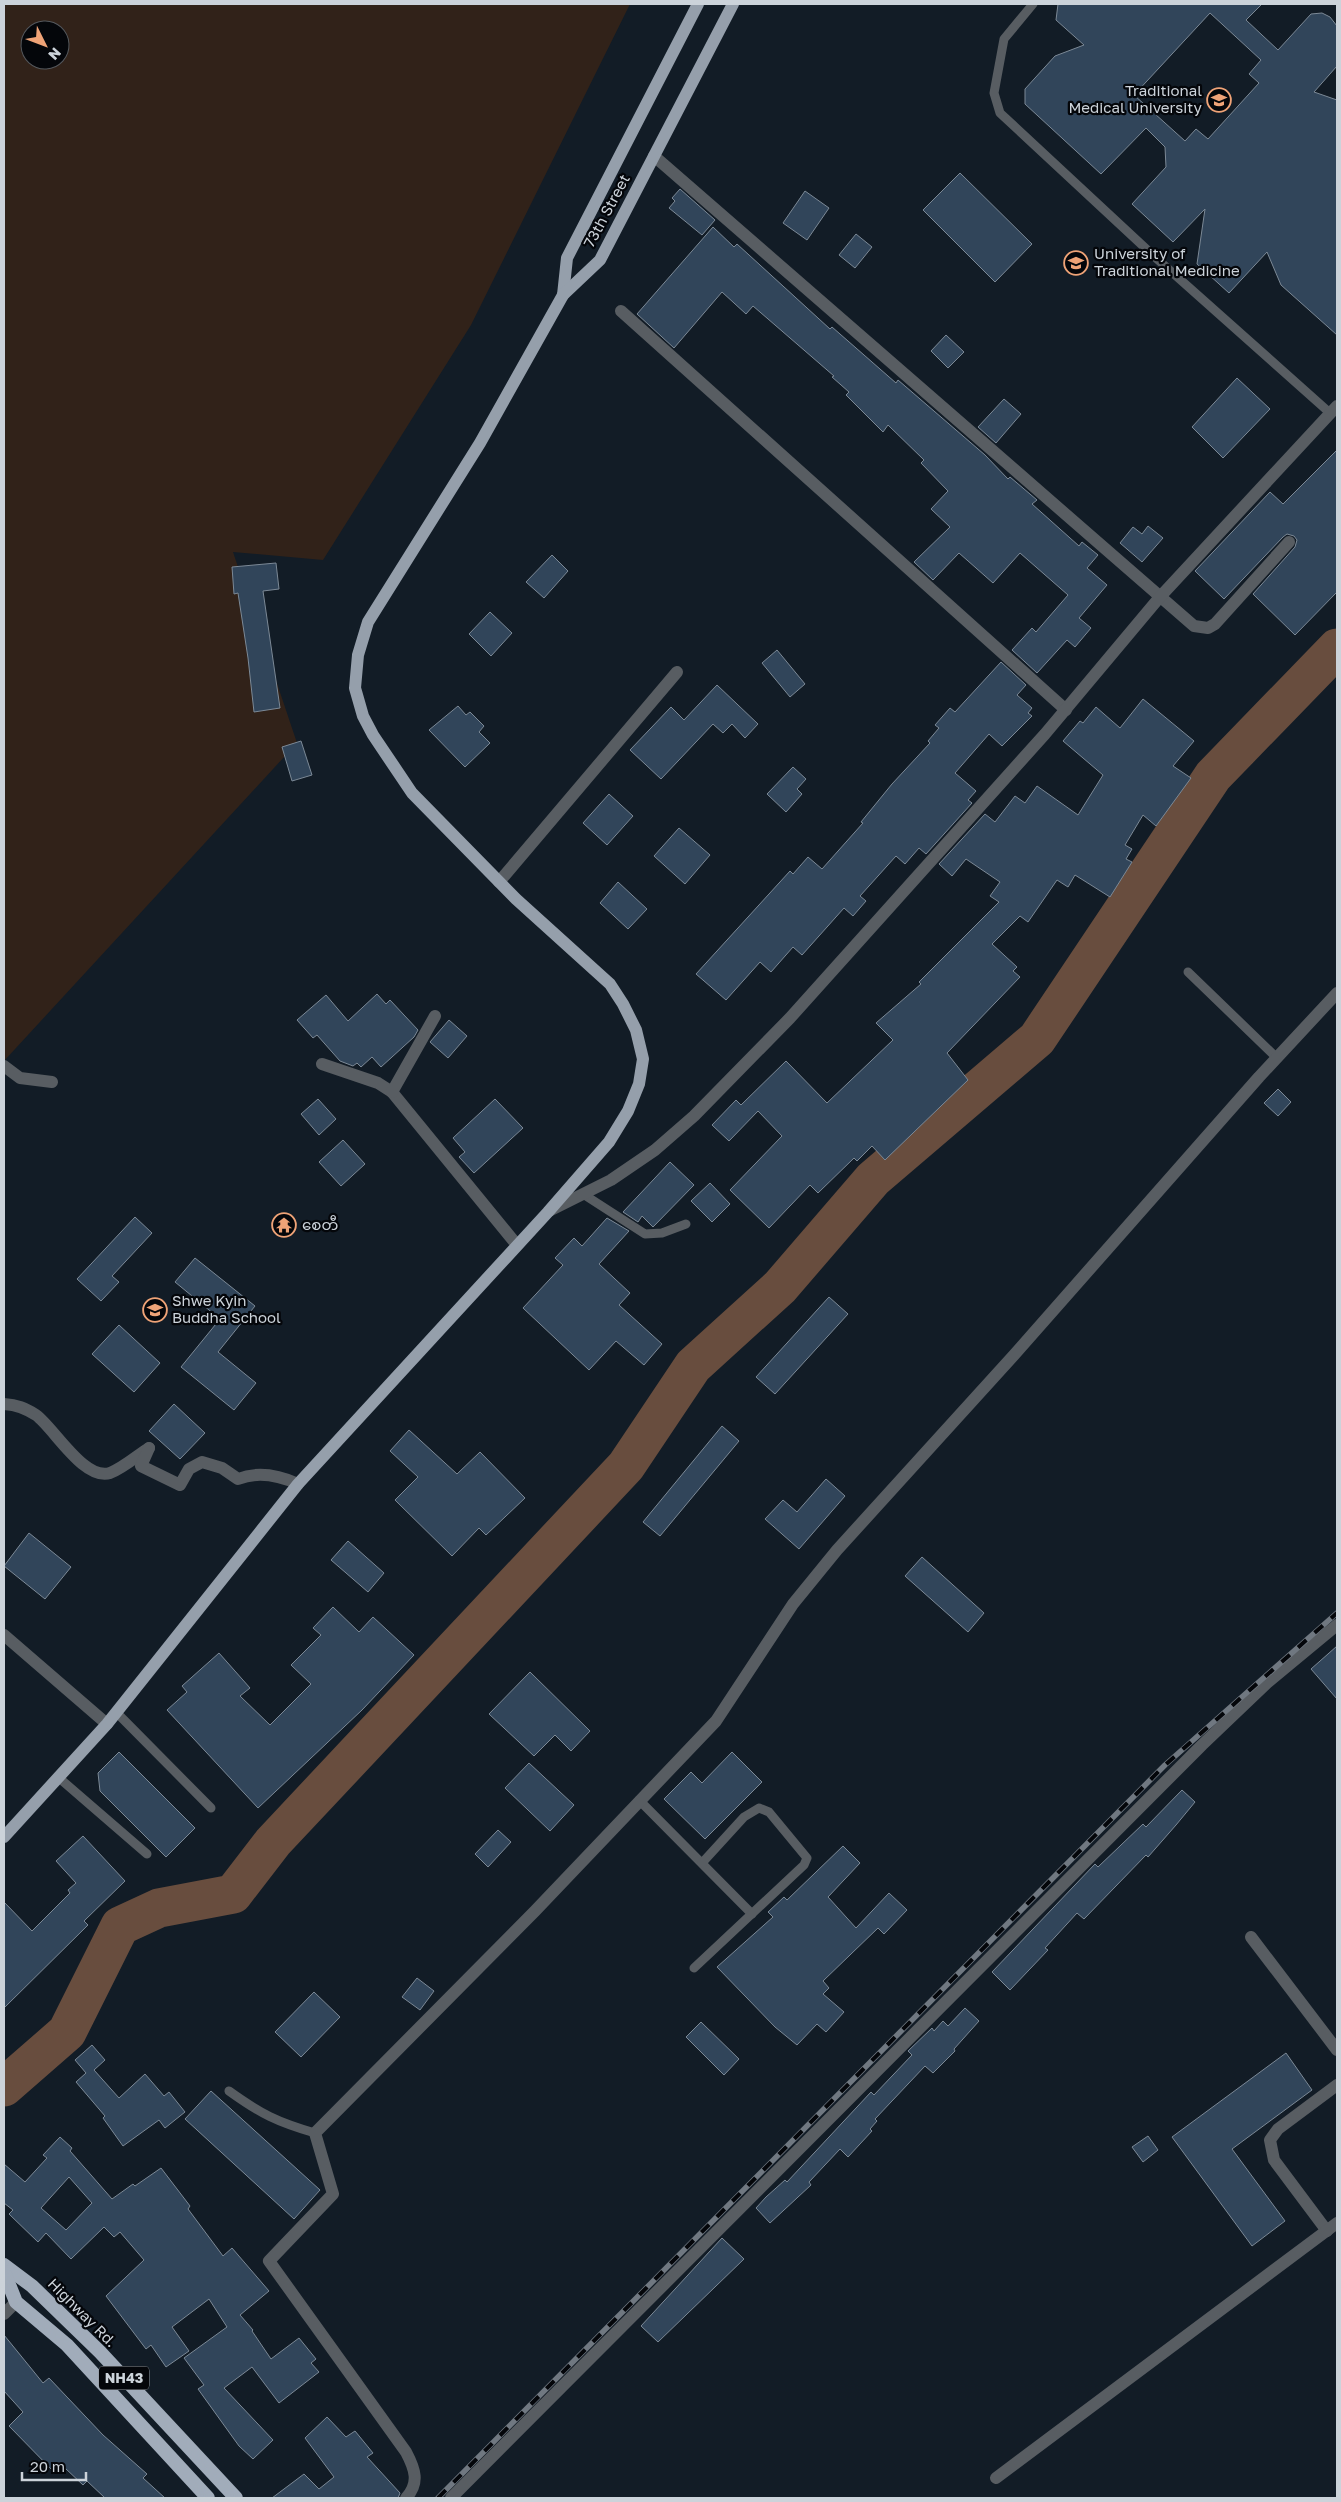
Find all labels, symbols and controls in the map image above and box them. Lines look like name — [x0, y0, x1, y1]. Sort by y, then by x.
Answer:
north arrow — [20, 20, 70, 70]
text: N — [45, 44, 65, 64]
place label: Traditional Medical University — [1068, 81, 1203, 116]
school or university icon: Traditional Medical University — [1206, 87, 1232, 113]
street label: 73th Street — [579, 171, 633, 250]
place label: University of Traditional Medicine — [1094, 244, 1240, 279]
school or university icon: University of Traditional Medicine — [1063, 250, 1089, 276]
temple icon: စေတီ — [271, 1212, 297, 1238]
place label: စေတီ — [302, 1215, 338, 1233]
place label: Shwe Kyin Buddha School — [172, 1291, 281, 1326]
school or university icon: Shwe Kyin Buddha School — [142, 1297, 168, 1323]
street label: Highway Rd. — [45, 2274, 121, 2350]
road number: NH43 — [99, 2366, 149, 2390]
scale bar — [22, 2450, 86, 2482]
text: 20 m — [30, 2457, 65, 2475]

